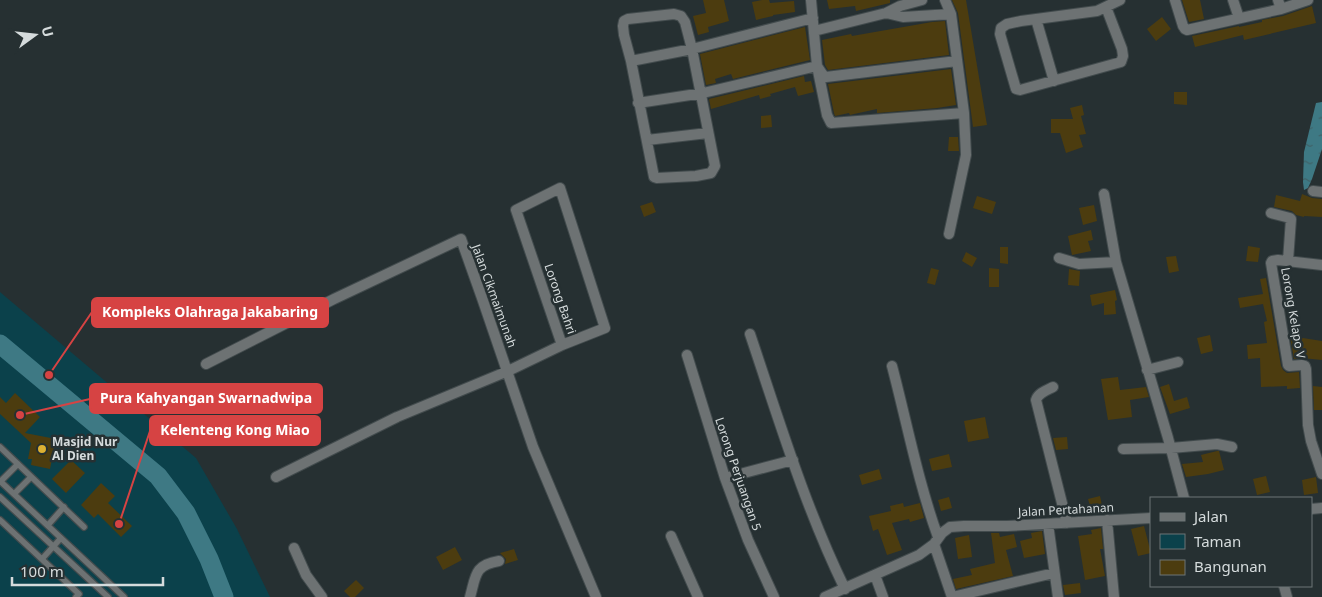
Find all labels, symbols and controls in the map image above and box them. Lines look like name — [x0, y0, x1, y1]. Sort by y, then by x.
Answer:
north arrow — [10, 10, 60, 60]
text: U — [37, 24, 59, 39]
street label: Jalan Cikmaimunah — [468, 241, 521, 350]
street label: Lorong Bahri — [540, 261, 580, 336]
street label: Lorong Kelapo V — [1277, 266, 1310, 361]
callout: Kompleks Olahraga Jakabaring — [92, 298, 328, 327]
text: Kompleks Olahraga Jakabaring — [102, 302, 318, 321]
callout: Pura Kahyangan Swarnadwipa — [90, 384, 322, 413]
text: Pura Kahyangan Swarnadwipa — [100, 388, 312, 407]
street label: Lorong Perjuangan 5 — [711, 415, 766, 533]
callout: Kelenteng Kong Miao — [150, 416, 320, 445]
text: Kelenteng Kong Miao — [160, 420, 310, 439]
place label: Masjid Nur Al Dien — [52, 433, 118, 464]
marker: Masjid Nur Al Dien — [36, 443, 48, 455]
legend — [1150, 497, 1312, 587]
street label: Jalan Pertahanan — [1017, 498, 1114, 521]
text: Jalan — [1192, 506, 1228, 526]
text: Taman — [1194, 531, 1241, 551]
scale bar — [12, 554, 164, 586]
text: Bangunan — [1194, 556, 1267, 576]
text: 100 m — [20, 561, 64, 581]

